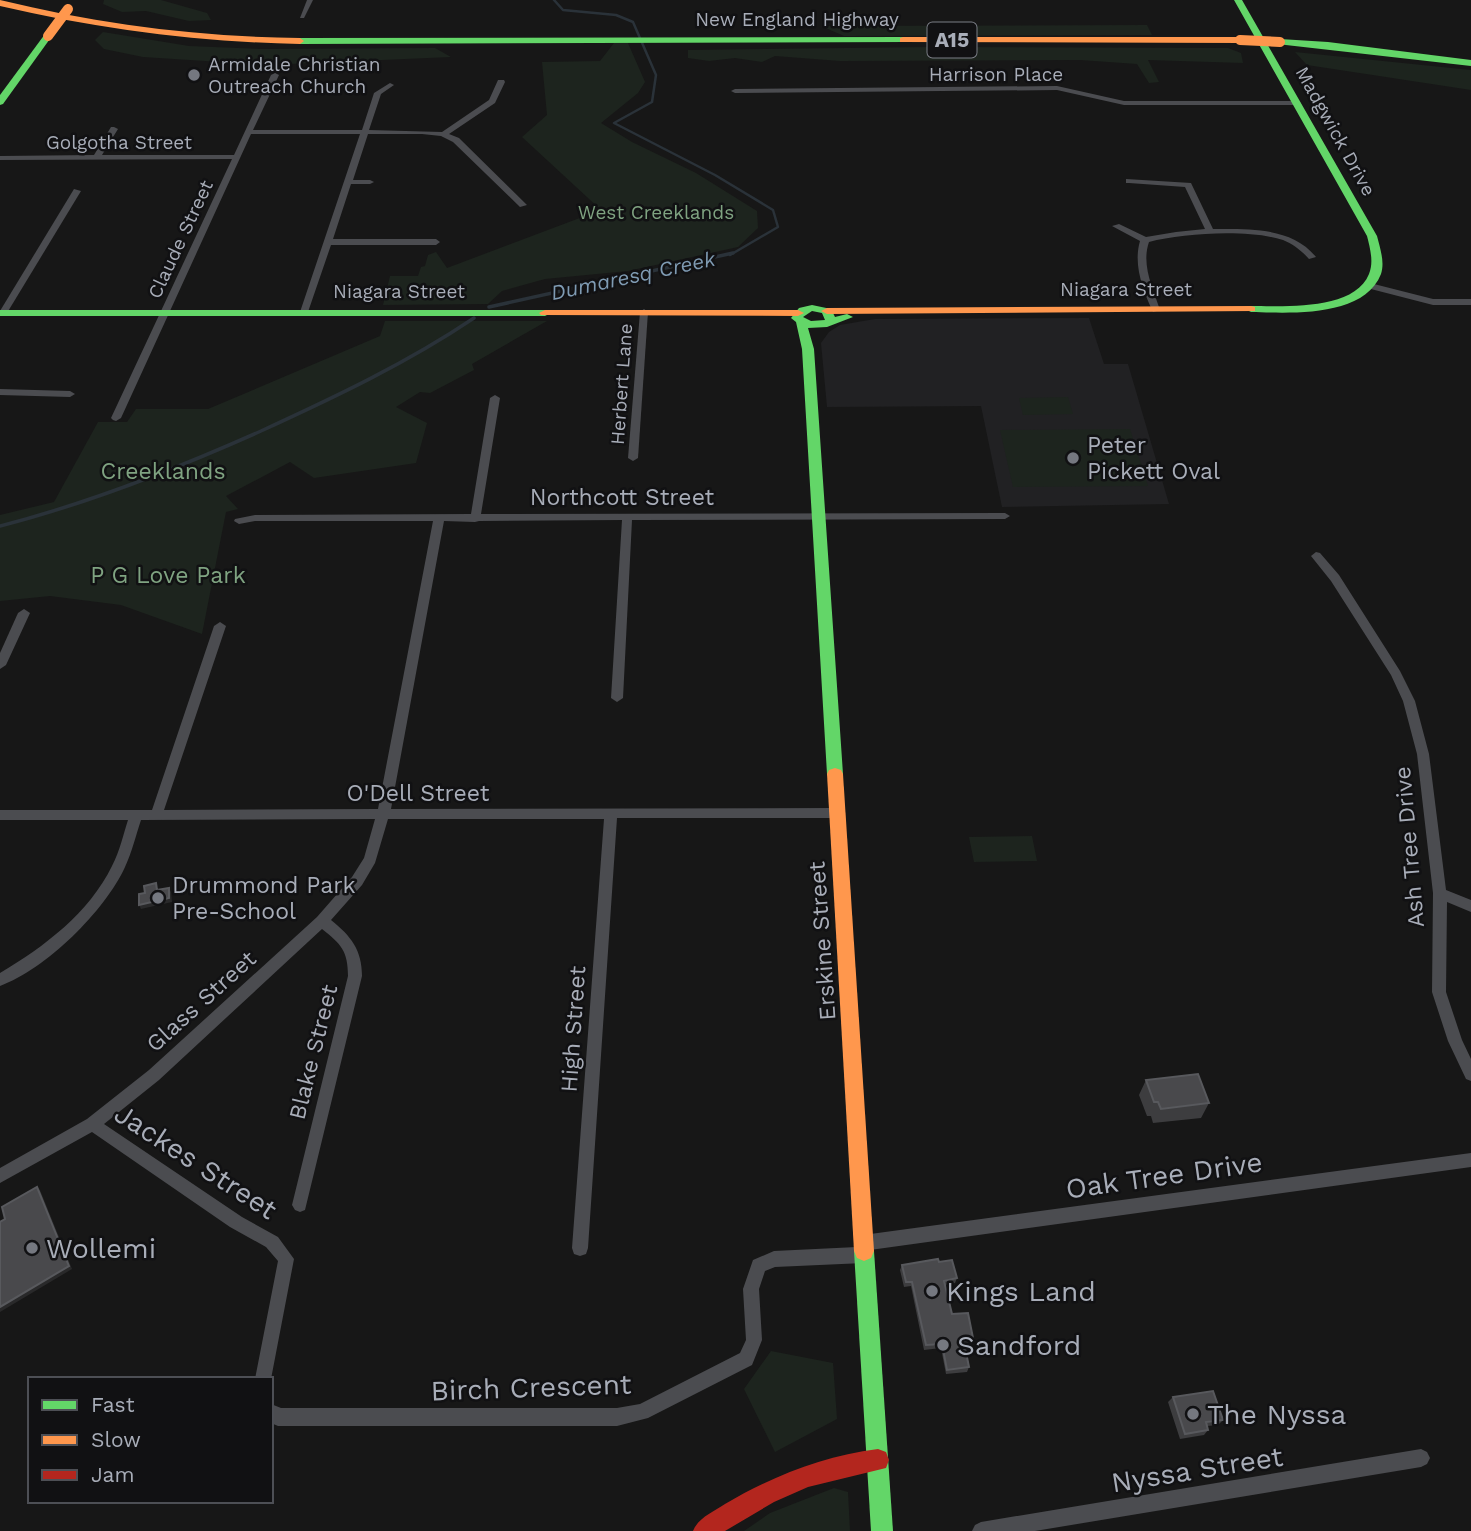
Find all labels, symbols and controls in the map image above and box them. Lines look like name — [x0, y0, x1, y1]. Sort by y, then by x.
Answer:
street label: New England Highway — [695, 8, 899, 31]
road number: A15 — [928, 22, 976, 58]
place label: Armidale Christian Outreach Church — [208, 53, 381, 98]
street label: Harrison Place — [929, 63, 1063, 86]
street label: Madgwick Drive — [1291, 63, 1381, 200]
marker: Armidale Christian Outreach Church — [186, 67, 202, 83]
street label: Golgotha Street — [46, 131, 192, 154]
street label: Claude Street — [143, 176, 218, 302]
park label: West Creeklands — [578, 201, 734, 224]
water label: Dumaresq Creek — [548, 246, 718, 305]
street label: Niagara Street — [1060, 278, 1192, 301]
street label: Niagara Street — [333, 280, 465, 303]
street label: Herbert Lane — [606, 322, 637, 446]
place label: Peter Pickett Oval — [1087, 432, 1220, 485]
marker: Peter Pickett Oval — [1065, 450, 1081, 466]
park label: Creeklands — [100, 458, 226, 485]
street label: Northcott Street — [530, 484, 715, 511]
park label: P G Love Park — [90, 562, 246, 589]
street label: Ash Tree Drive — [1389, 765, 1430, 929]
street label: O'Dell Street — [347, 780, 490, 807]
street label: Erskine Street — [803, 860, 842, 1021]
place label: Drummond Park Pre-School — [172, 872, 356, 925]
marker: Drummond Park Pre-School — [150, 890, 166, 906]
street label: Glass Street — [141, 945, 262, 1058]
street label: High Street — [556, 965, 591, 1093]
street label: Blake Street — [284, 982, 343, 1122]
street label: Jackes Street — [108, 1097, 283, 1226]
street label: Oak Tree Drive — [1064, 1145, 1265, 1206]
place label: Wollemi — [46, 1232, 156, 1265]
marker: Wollemi — [24, 1240, 40, 1256]
place label: Kings Land — [946, 1275, 1096, 1308]
marker: Kings Land — [924, 1283, 940, 1299]
place label: Sandford — [957, 1329, 1081, 1362]
marker: Sandford — [935, 1337, 951, 1353]
street label: Birch Crescent — [430, 1367, 632, 1407]
legend — [28, 1377, 273, 1503]
text: Fast — [91, 1392, 135, 1417]
place label: The Nyssa — [1207, 1398, 1347, 1431]
marker: The Nyssa — [1185, 1406, 1201, 1422]
text: Slow — [91, 1427, 141, 1452]
street label: Nyssa Street — [1109, 1440, 1285, 1499]
text: Jam — [91, 1462, 134, 1487]

